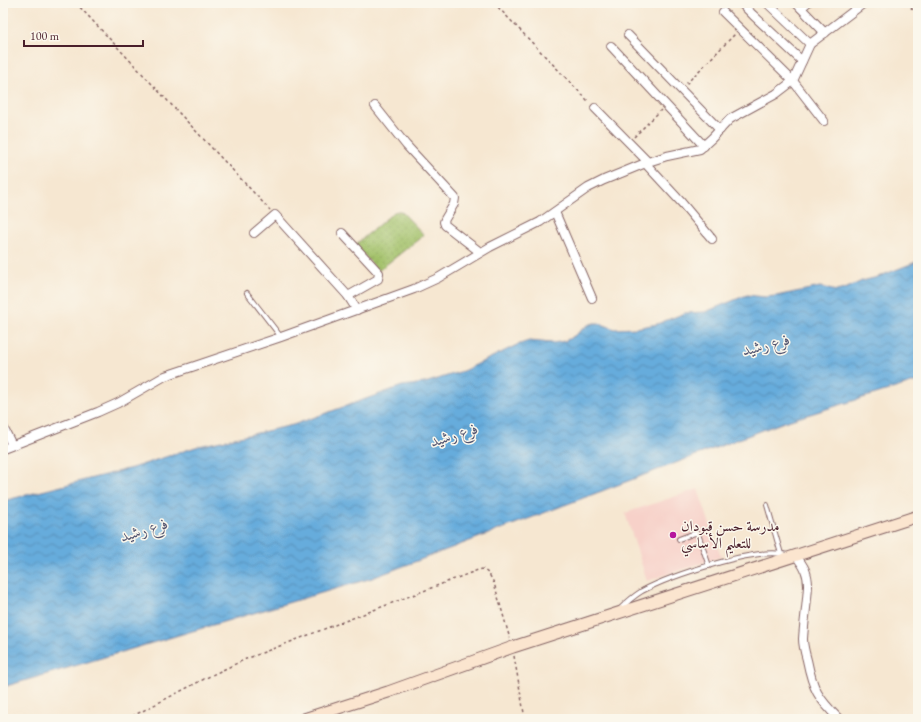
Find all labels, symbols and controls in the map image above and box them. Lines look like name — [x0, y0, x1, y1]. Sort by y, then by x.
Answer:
scale bar — [24, 22, 143, 48]
text: 100 m — [30, 28, 60, 44]
water label: فرع رشيد — [740, 328, 793, 364]
water label: فرع رشيد — [428, 417, 482, 455]
water label: فرع رشيد — [118, 512, 172, 550]
place label: مدرسة حسن قبودان للتعليم الأساسي — [681, 516, 780, 558]
marker: مدرسة حسن قبودان للتعليم الأساسي — [668, 530, 678, 540]

